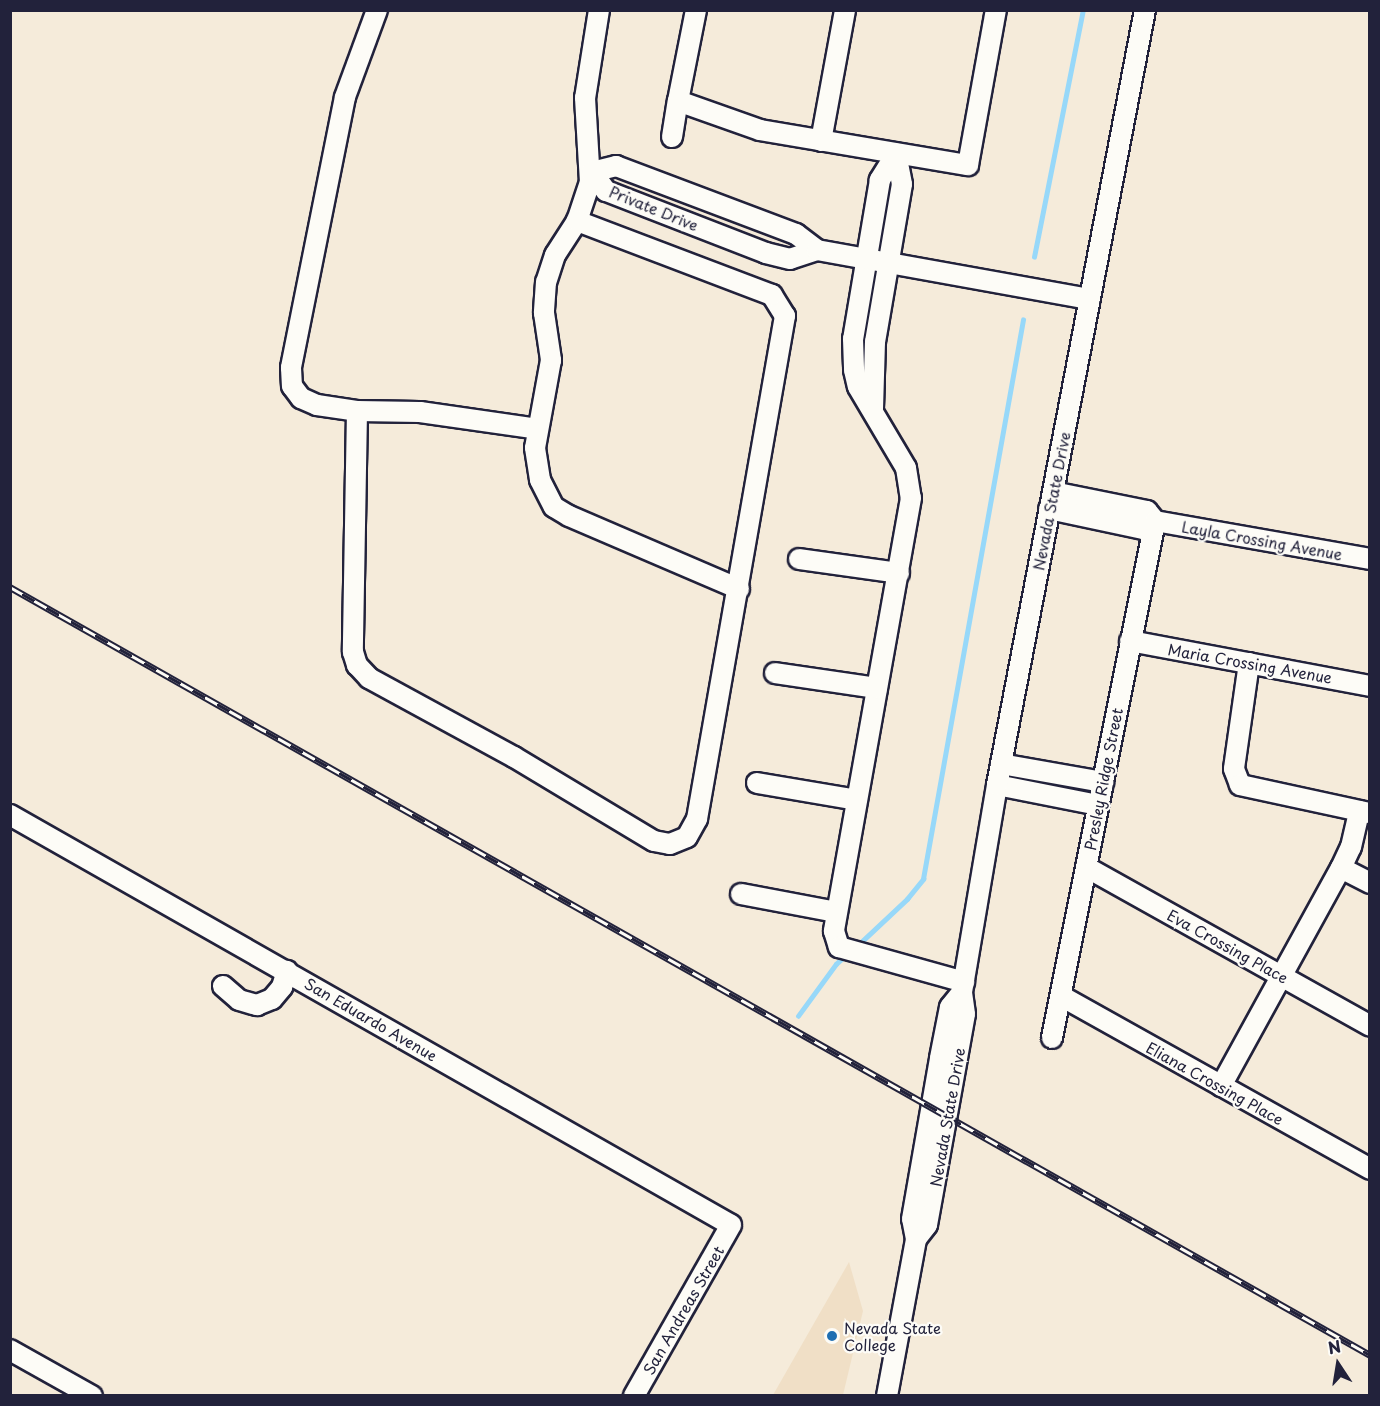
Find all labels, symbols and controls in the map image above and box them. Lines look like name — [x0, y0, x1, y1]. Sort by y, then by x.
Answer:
street label: Private Drive — [607, 182, 701, 234]
street label: Nevada State Drive — [1029, 430, 1073, 572]
street label: Layla Crossing Avenue — [1180, 517, 1344, 563]
street label: Maria Crossing Avenue — [1167, 640, 1333, 686]
street label: Presley Ridge Street — [1080, 705, 1126, 853]
street label: Eva Crossing Place — [1164, 905, 1292, 987]
street label: San Eduardo Avenue — [302, 974, 440, 1064]
street label: Eliana Crossing Place — [1143, 1038, 1287, 1128]
street label: Nevada State Drive — [926, 1046, 968, 1188]
street label: San Andreas Street — [639, 1243, 727, 1377]
place label: Nevada State College — [844, 1318, 942, 1353]
marker: Nevada State College — [825, 1329, 839, 1343]
text: N — [1326, 1333, 1343, 1359]
north arrow — [1308, 1334, 1368, 1394]

